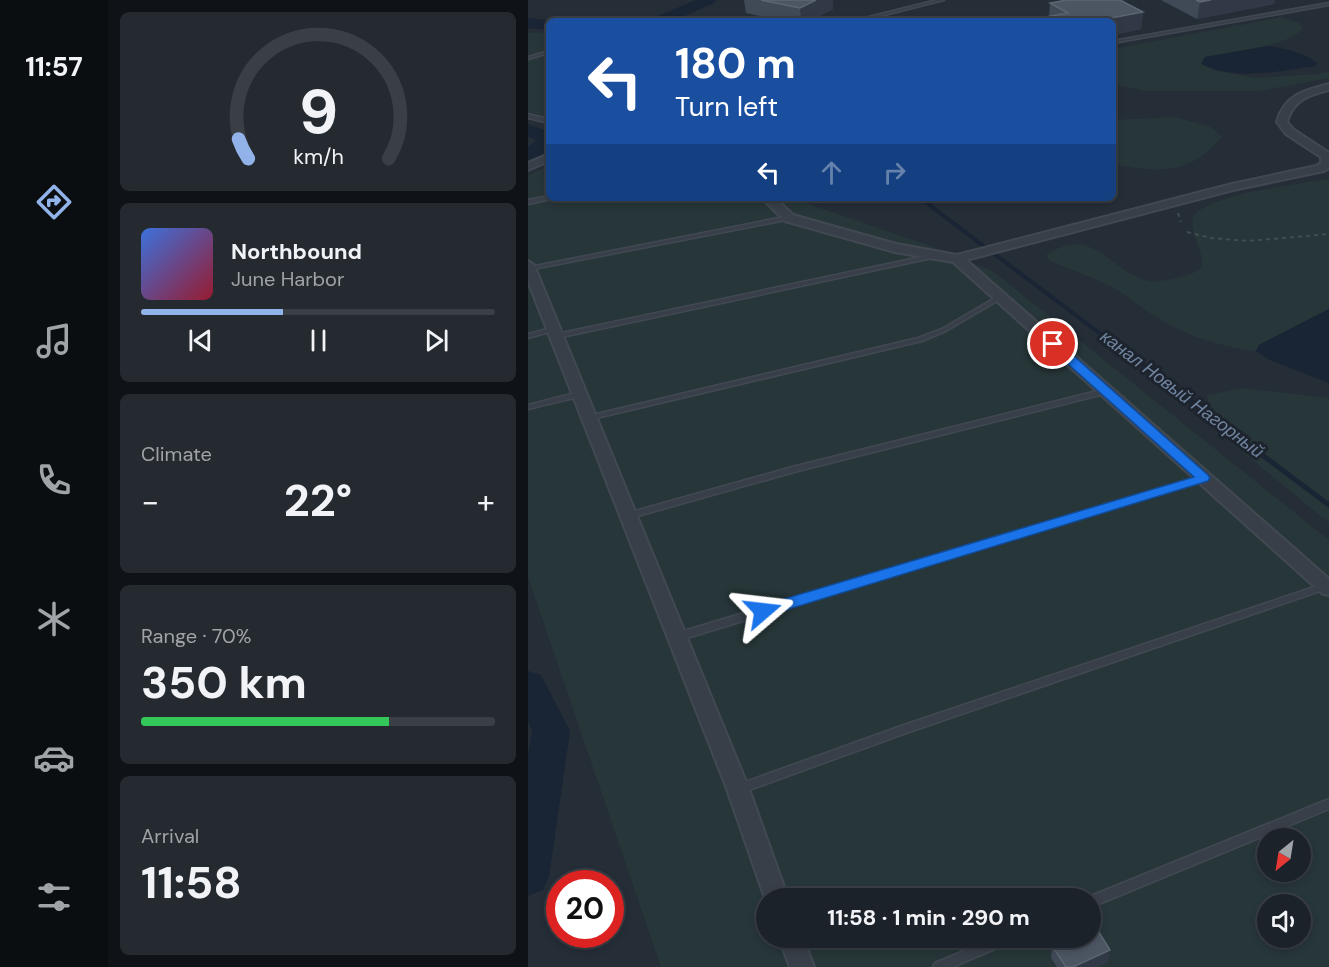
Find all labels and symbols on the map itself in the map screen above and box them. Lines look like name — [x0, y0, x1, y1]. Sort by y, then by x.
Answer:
pin — [1027, 318, 1078, 369]
water label: канал Новый Нагорный — [1095, 325, 1269, 463]
position arrow — [731, 579, 795, 643]
north arrow — [1257, 828, 1311, 882]
speed limit sign: 20 — [546, 870, 624, 948]

